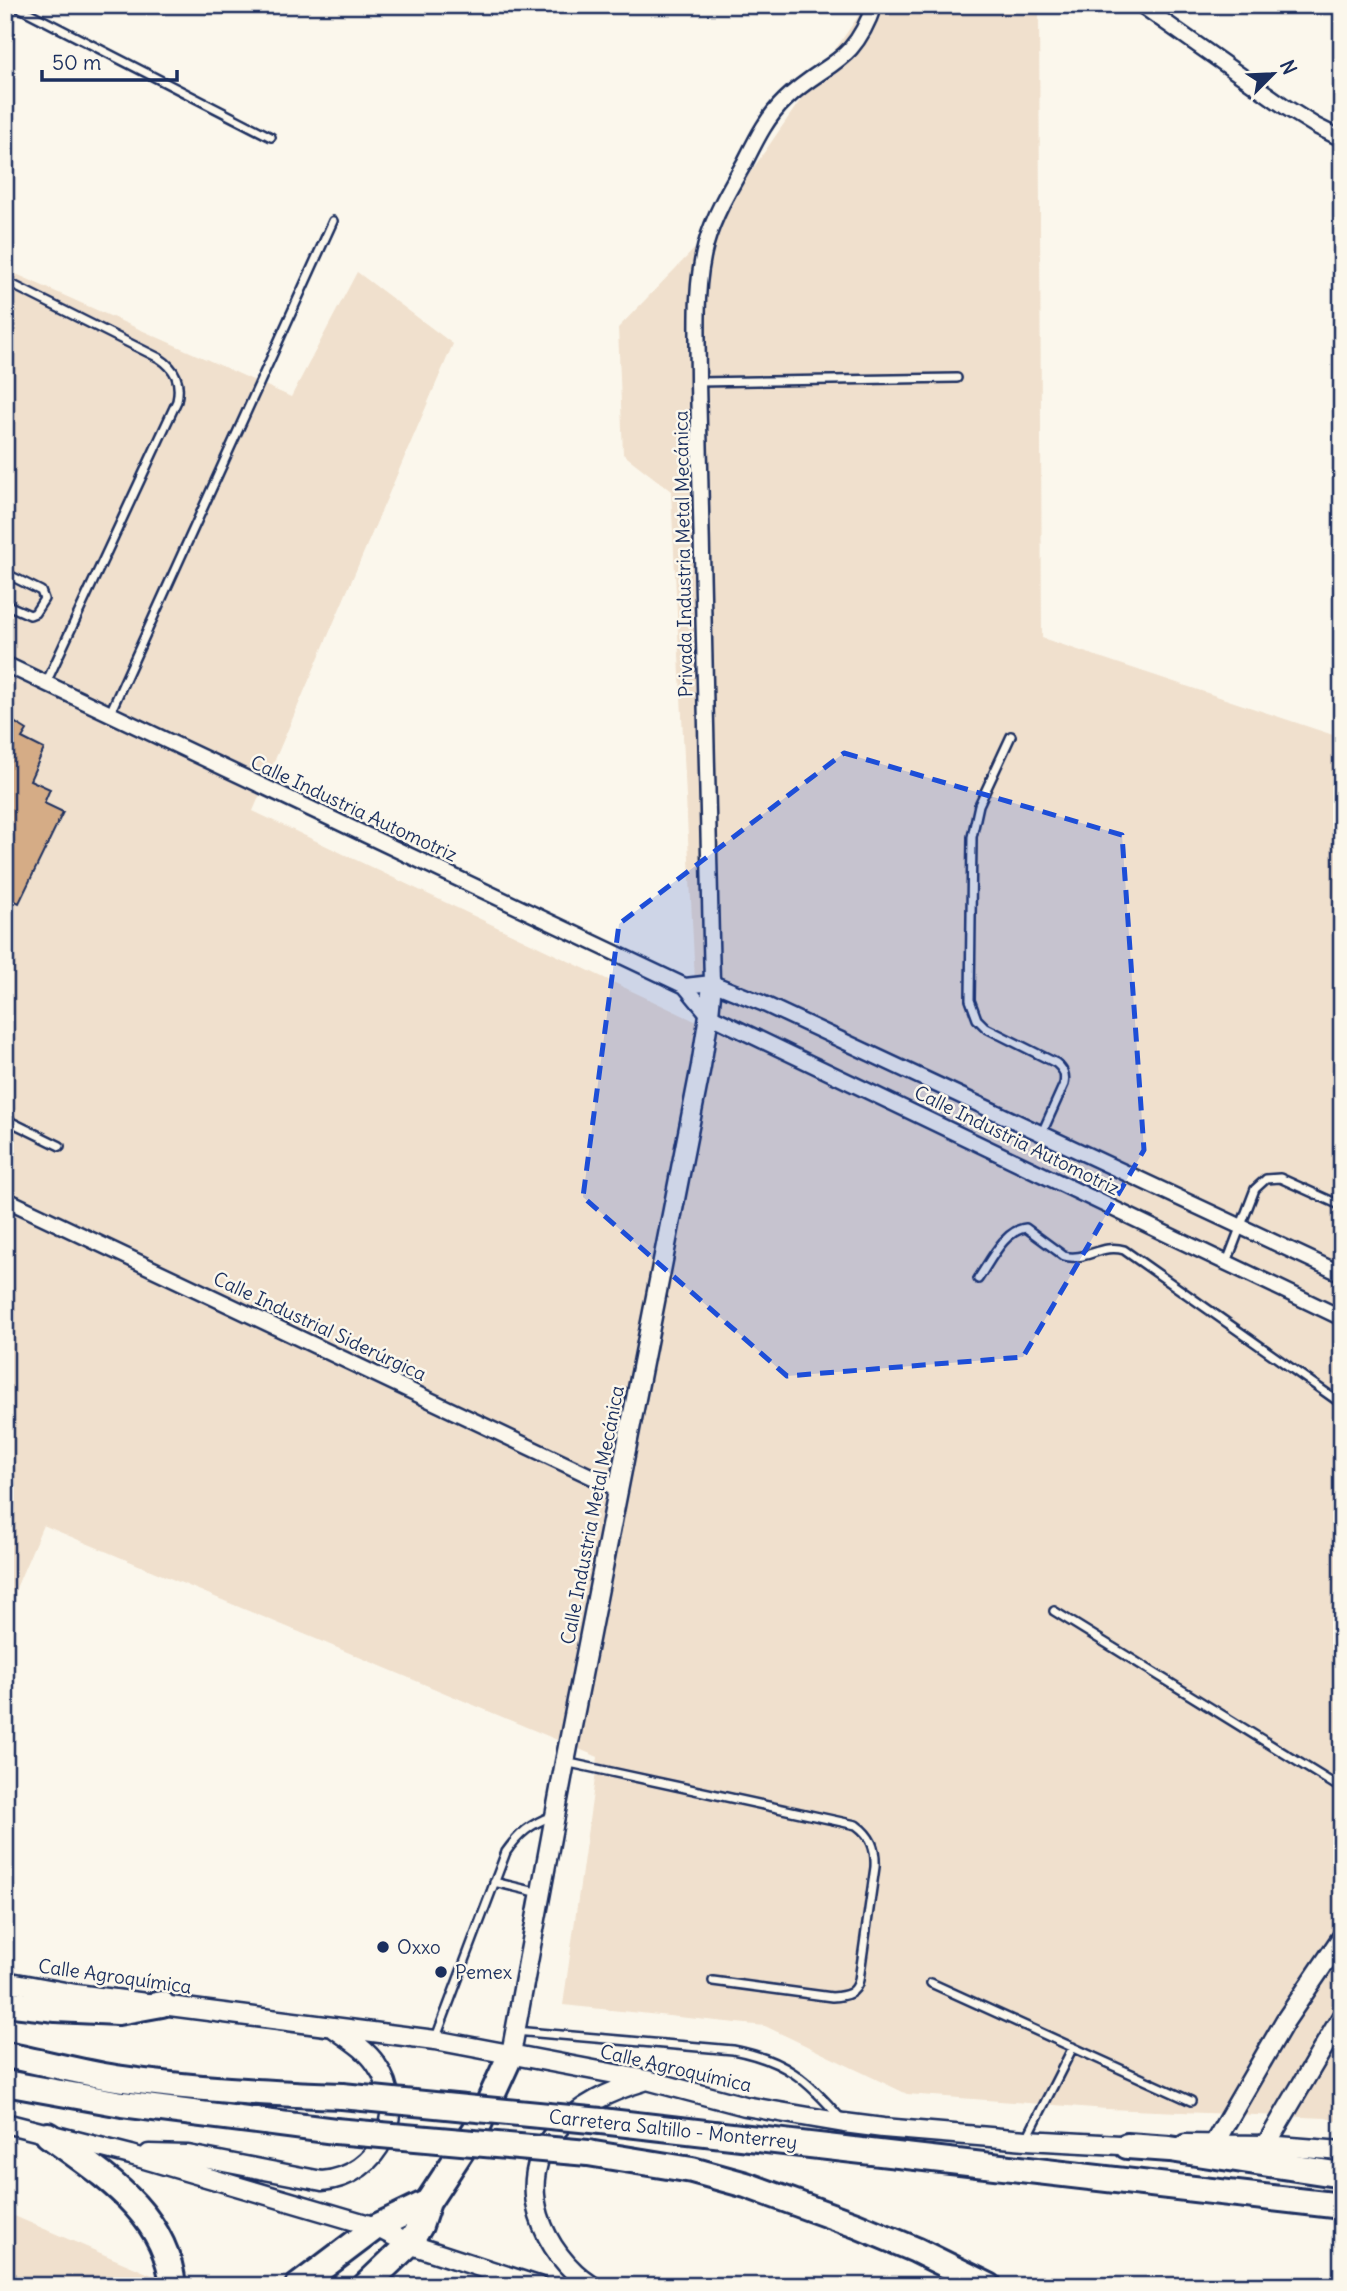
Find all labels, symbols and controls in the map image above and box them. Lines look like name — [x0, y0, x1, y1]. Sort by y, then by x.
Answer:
scale bar — [42, 38, 177, 82]
north arrow — [1238, 38, 1308, 108]
text: 50 m — [52, 49, 101, 76]
text: N — [1275, 56, 1302, 78]
street label: Privada Industria Metal Mecánica — [668, 410, 698, 698]
street label: Calle Industria Automotriz — [247, 749, 461, 867]
street label: Calle Industria Automotriz — [910, 1080, 1124, 1200]
street label: Calle Industrial Siderúrgica — [210, 1266, 430, 1386]
street label: Calle Industria Metal Mecánica — [555, 1383, 629, 1647]
place label: Oxxo — [397, 1935, 441, 1959]
marker: Oxxo — [375, 1939, 391, 1955]
street label: Calle Agroquímica — [37, 1953, 193, 1999]
place label: Pemex — [455, 1960, 513, 1984]
marker: Pemex — [433, 1964, 449, 1980]
street label: Calle Agroquímica — [598, 2039, 754, 2097]
street label: Carretera Saltillo - Monterrey — [548, 2104, 798, 2154]

